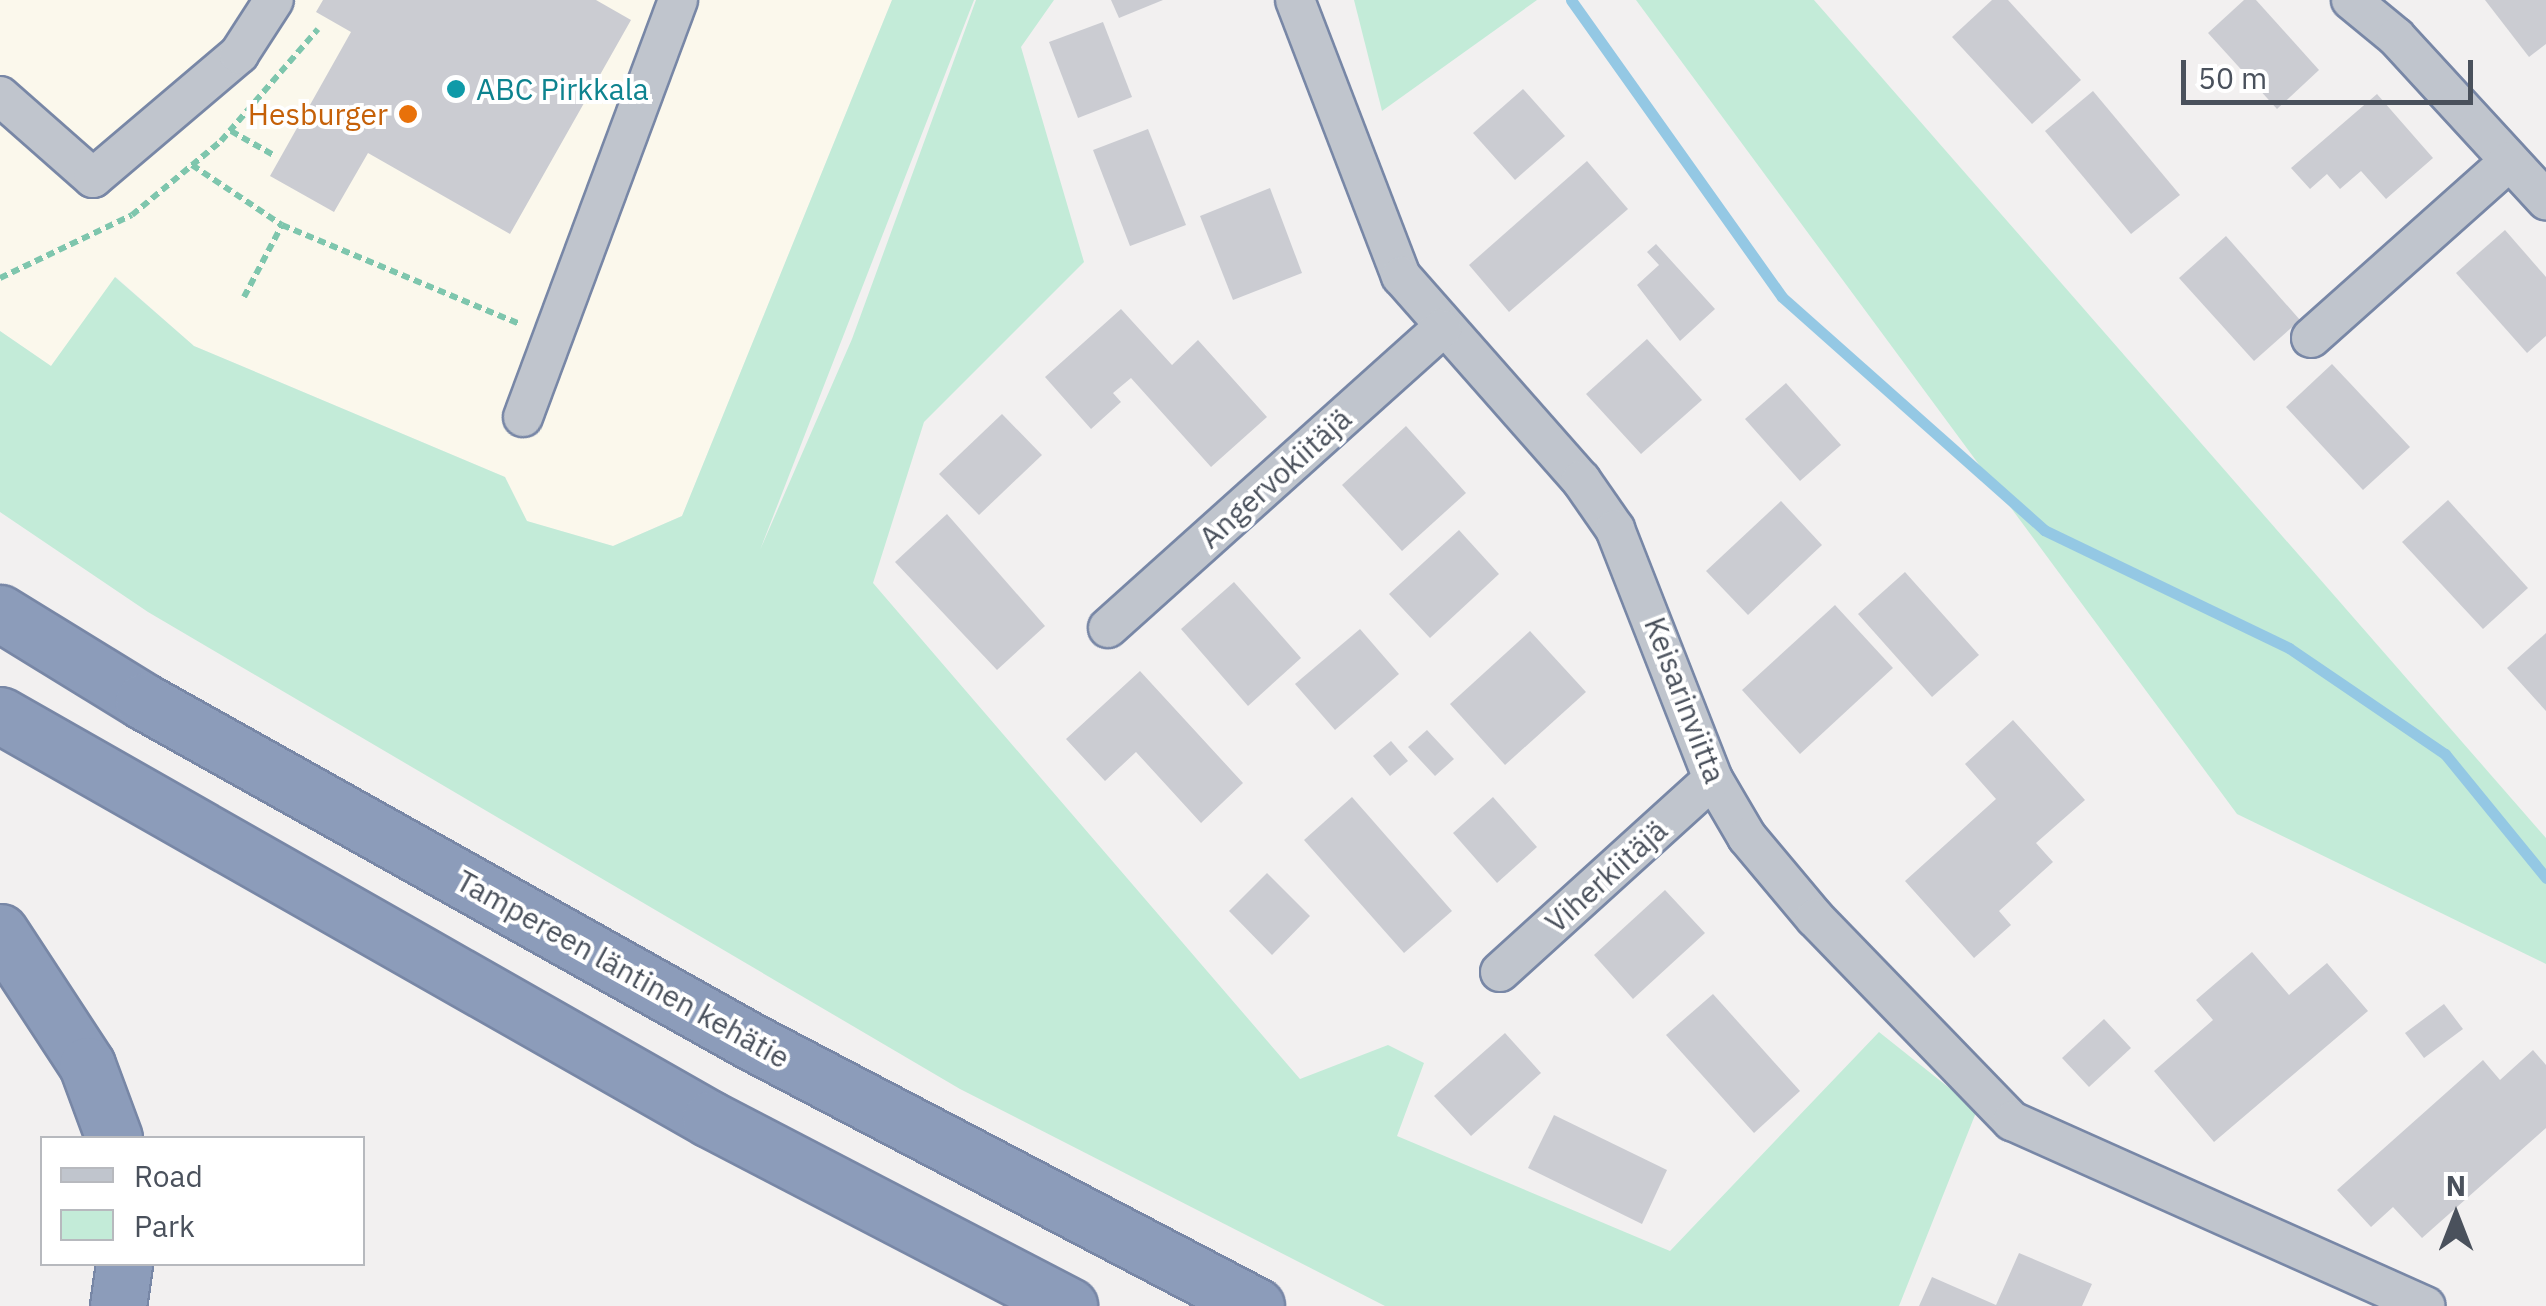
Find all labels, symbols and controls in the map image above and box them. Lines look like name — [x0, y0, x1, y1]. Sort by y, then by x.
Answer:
scale bar — [2186, 40, 2478, 102]
text: 50 m — [2198, 58, 2267, 97]
place label: ABC Pirkkala — [476, 71, 649, 107]
marker: ABC Pirkkala — [445, 78, 467, 100]
place label: Hesburger — [248, 96, 388, 132]
marker: Hesburger — [397, 103, 419, 125]
street label: Angervokiitäjä — [1192, 400, 1358, 556]
street label: Keisarinviitta — [1637, 612, 1733, 788]
street label: Viherkiitäjä — [1538, 812, 1674, 940]
street label: Tampereen läntinen kehätie — [450, 862, 796, 1076]
legend — [40, 1136, 365, 1266]
text: Road — [134, 1156, 203, 1195]
north arrow — [2406, 1166, 2506, 1266]
text: N — [2446, 1167, 2466, 1204]
text: Park — [134, 1206, 195, 1245]

